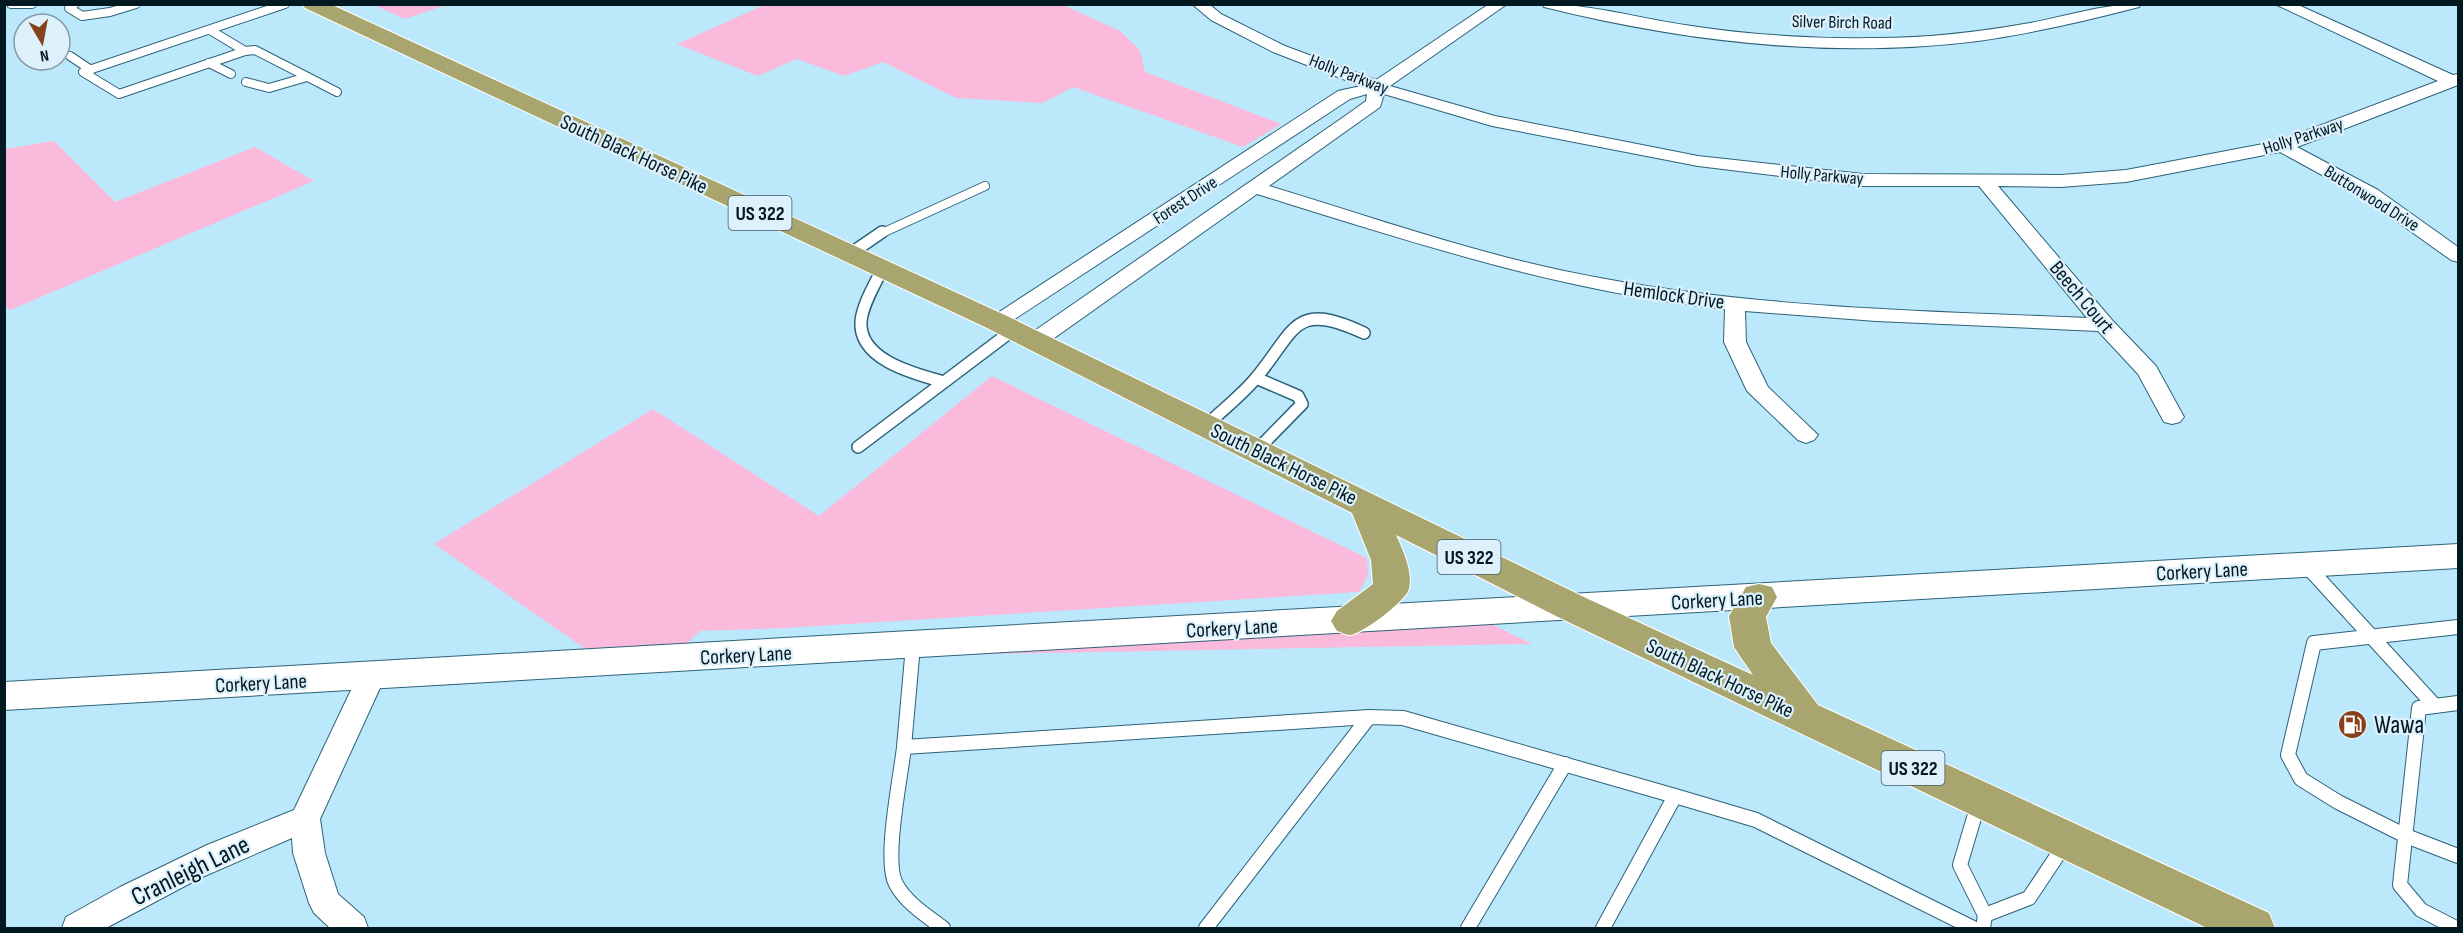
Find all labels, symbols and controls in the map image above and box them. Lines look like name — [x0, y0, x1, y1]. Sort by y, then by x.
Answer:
street label: Silver Birch Road — [1792, 11, 1892, 34]
north arrow — [12, 12, 72, 72]
text: N — [38, 45, 50, 65]
street label: Holly Parkway — [1306, 50, 1391, 99]
street label: South Black Horse Pike — [556, 109, 711, 200]
street label: Holly Parkway — [2260, 114, 2346, 159]
street label: Holly Parkway — [1780, 161, 1864, 190]
street label: Buttonwood Drive — [2320, 161, 2423, 236]
street label: Forest Drive — [1149, 172, 1221, 229]
road number: US 322 — [728, 196, 792, 230]
street label: Beech Court — [2044, 256, 2119, 339]
street label: Hemlock Drive — [1622, 276, 1726, 315]
street label: South Black Horse Pike — [1207, 418, 1361, 511]
road number: US 322 — [1438, 540, 1500, 574]
street label: Corkery Lane — [2156, 557, 2249, 586]
street label: Corkery Lane — [1671, 586, 1764, 615]
street label: Corkery Lane — [1186, 614, 1279, 643]
street label: South Black Horse Pike — [1642, 633, 1797, 724]
street label: Corkery Lane — [700, 641, 793, 670]
street label: Corkery Lane — [215, 669, 308, 698]
fuel station icon: Wawa — [2337, 708, 2369, 740]
place label: Wawa — [2374, 710, 2424, 741]
road number: US 322 — [1882, 751, 1944, 785]
street label: Cranleigh Lane — [126, 829, 255, 913]

